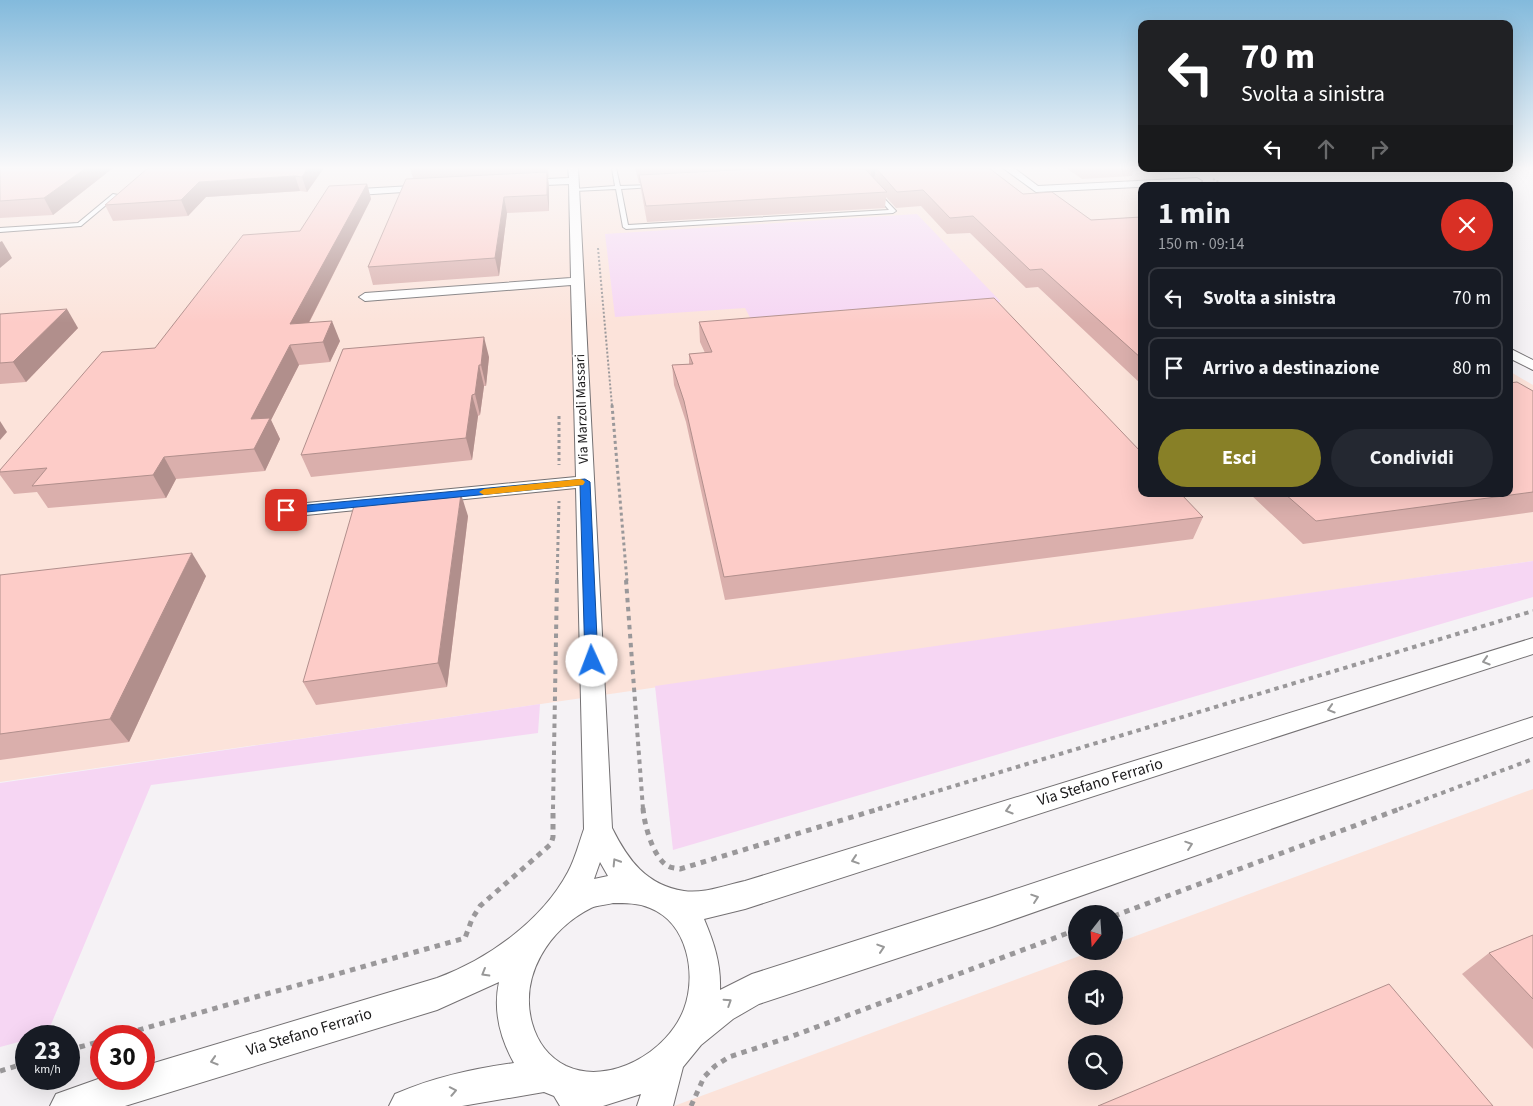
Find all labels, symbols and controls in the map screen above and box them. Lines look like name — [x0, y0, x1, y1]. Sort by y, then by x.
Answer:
text: 70 m — [1241, 32, 1315, 82]
icon: left — [1158, 40, 1223, 105]
text: Svolta a sinistra — [1241, 78, 1385, 110]
icon: left — [1259, 135, 1287, 163]
icon: ahead — [1312, 135, 1340, 163]
icon: right — [1365, 135, 1393, 163]
text: 1 min — [1158, 192, 1231, 235]
button: close — [1441, 199, 1493, 251]
text: 150 m · 09:14 — [1158, 233, 1245, 255]
icon: left — [1160, 284, 1188, 312]
text: Svolta a sinistra — [1203, 285, 1336, 312]
text: 70 m — [1453, 285, 1491, 312]
street label: Via Marzoli Massari — [570, 354, 594, 464]
icon: arrive — [1160, 354, 1188, 382]
text: Arrivo a destinazione — [1203, 355, 1380, 382]
text: 80 m — [1453, 355, 1491, 382]
button: Esci — [1158, 429, 1321, 487]
button: Condividi — [1331, 429, 1493, 487]
pin — [265, 489, 307, 531]
icon: arrive — [272, 496, 300, 524]
position arrow — [565, 634, 617, 686]
one-way arrow — [1483, 655, 1491, 665]
one-way arrow — [1328, 704, 1336, 714]
street label: Via Stefano Ferrario — [1034, 752, 1166, 812]
one-way arrow — [1006, 805, 1014, 815]
one-way arrow — [1184, 841, 1192, 851]
one-way arrow — [851, 854, 859, 864]
one-way arrow — [612, 859, 622, 868]
one-way arrow — [1030, 893, 1039, 903]
north arrow — [1068, 905, 1122, 960]
map controls — [1068, 905, 1123, 1090]
one-way arrow — [876, 944, 884, 954]
one-way arrow — [481, 966, 490, 976]
button: sound — [1068, 970, 1123, 1025]
one-way arrow — [722, 999, 731, 1009]
street label: Via Stefano Ferrario — [243, 1002, 375, 1062]
speed limit sign: 30 — [90, 1025, 155, 1090]
text: 23 — [34, 1033, 61, 1069]
button: search — [1068, 1035, 1123, 1090]
one-way arrow — [210, 1055, 219, 1065]
text: km/h — [34, 1061, 61, 1078]
one-way arrow — [448, 1086, 457, 1097]

